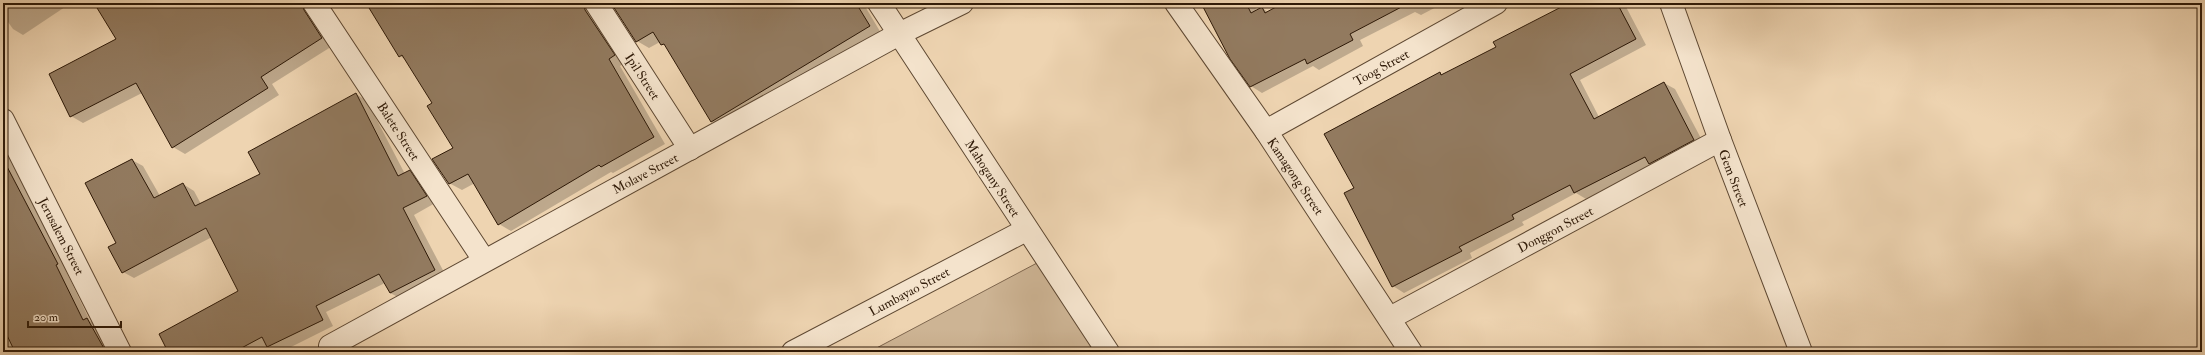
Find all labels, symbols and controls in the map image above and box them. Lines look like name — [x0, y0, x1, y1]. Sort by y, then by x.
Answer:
street label: Toog Street — [1351, 46, 1412, 90]
street label: Ipil Street — [620, 50, 663, 103]
street label: Balete Street — [373, 99, 423, 164]
street label: Kamagong Street — [1263, 135, 1327, 218]
street label: Mahogany Street — [960, 137, 1023, 221]
street label: Gem Street — [1715, 147, 1751, 209]
street label: Molave Street — [610, 150, 681, 198]
street label: Jerusalem Street — [34, 194, 87, 278]
street label: Donggon Street — [1515, 203, 1596, 257]
street label: Lumbayao Street — [866, 264, 953, 321]
scale bar — [28, 303, 121, 329]
text: 20 m — [34, 310, 59, 325]

